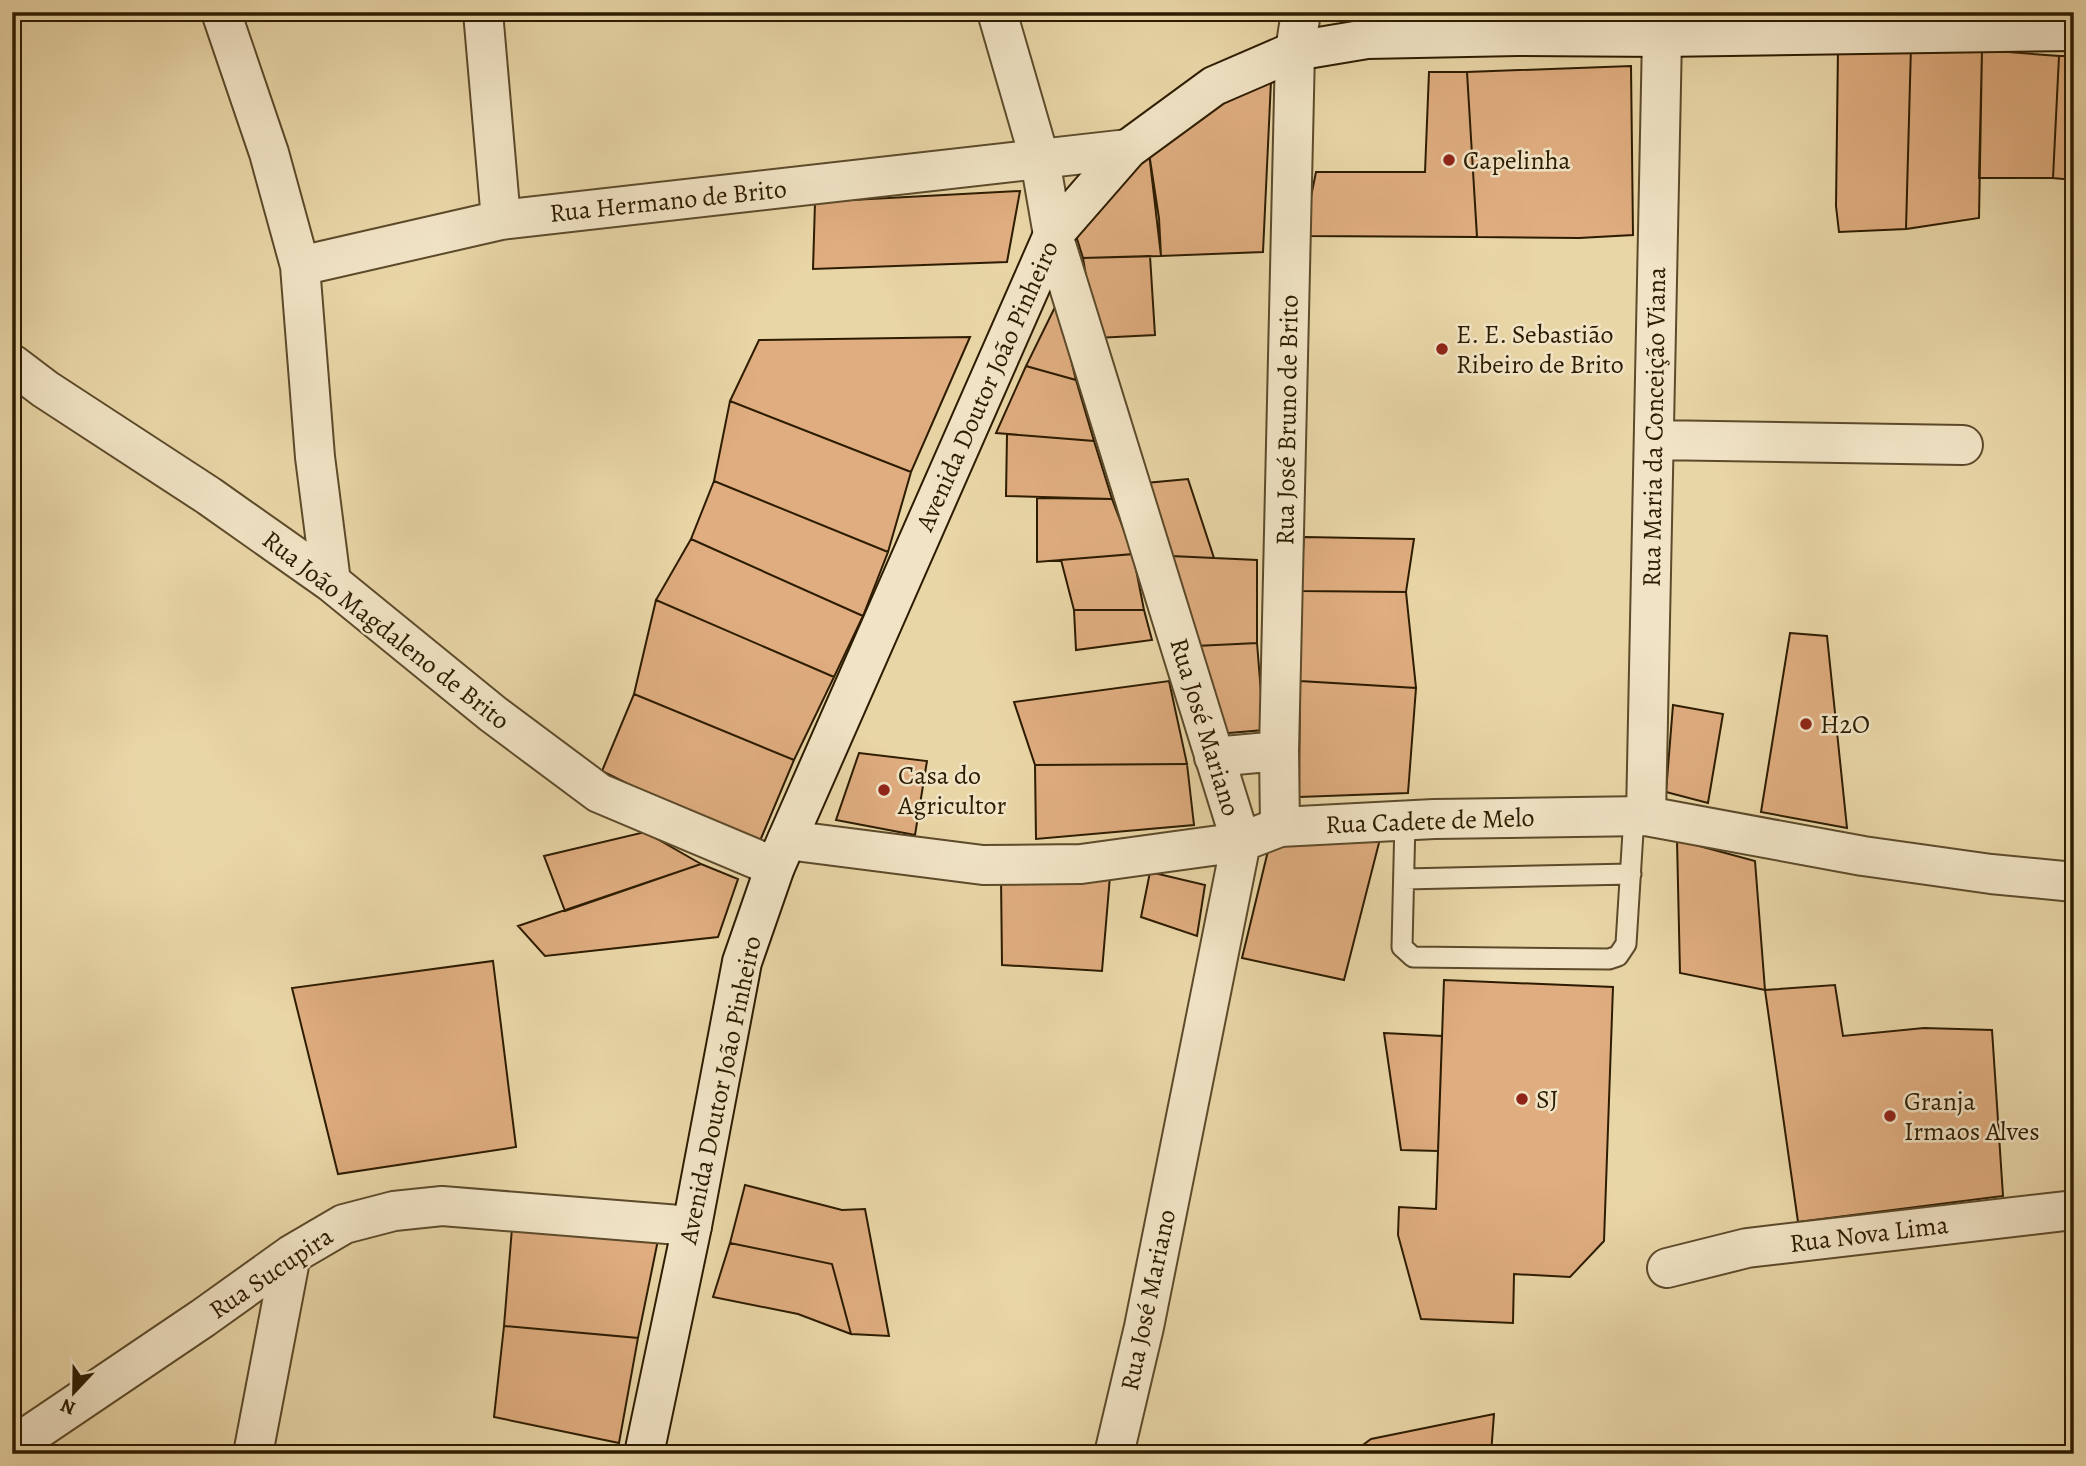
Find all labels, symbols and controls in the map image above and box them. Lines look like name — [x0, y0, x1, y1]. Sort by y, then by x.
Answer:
place label: Capelinha — [1463, 143, 1571, 178]
marker: Capelinha — [1441, 152, 1457, 168]
street label: Rua Hermano de Brito — [548, 171, 788, 231]
street label: Avenida Doutor João Pinheiro — [907, 235, 1067, 537]
street label: Rua Maria da Conceição Viana — [1634, 267, 1674, 587]
street label: Rua José Bruno de Brito — [1267, 294, 1307, 546]
place label: E. E. Sebastião Ribeiro de Brito — [1456, 317, 1624, 382]
marker: E. E. Sebastião Ribeiro de Brito — [1434, 341, 1450, 357]
street label: Rua João Magdaleno de Brito — [255, 522, 517, 738]
street label: Rua José Mariano — [1161, 634, 1249, 820]
place label: H2O — [1820, 707, 1870, 742]
marker: H2O — [1798, 716, 1814, 732]
place label: Casa do Agricultor — [897, 758, 1006, 823]
marker: Casa do Agricultor — [876, 782, 892, 798]
street label: Rua Cadete de Melo — [1325, 800, 1535, 842]
street label: Avenida Doutor João Pinheiro — [670, 933, 770, 1248]
place label: SJ — [1536, 1082, 1558, 1117]
place label: Granja Irmaos Alves — [1904, 1084, 2040, 1149]
marker: SJ — [1514, 1091, 1530, 1107]
marker: Granja Irmaos Alves — [1882, 1108, 1898, 1124]
street label: Rua José Mariano — [1112, 1206, 1184, 1394]
street label: Rua Nova Lima — [1788, 1207, 1950, 1261]
street label: Rua Sucupira — [202, 1219, 340, 1327]
north arrow — [38, 1358, 108, 1428]
text: N — [57, 1392, 79, 1421]

